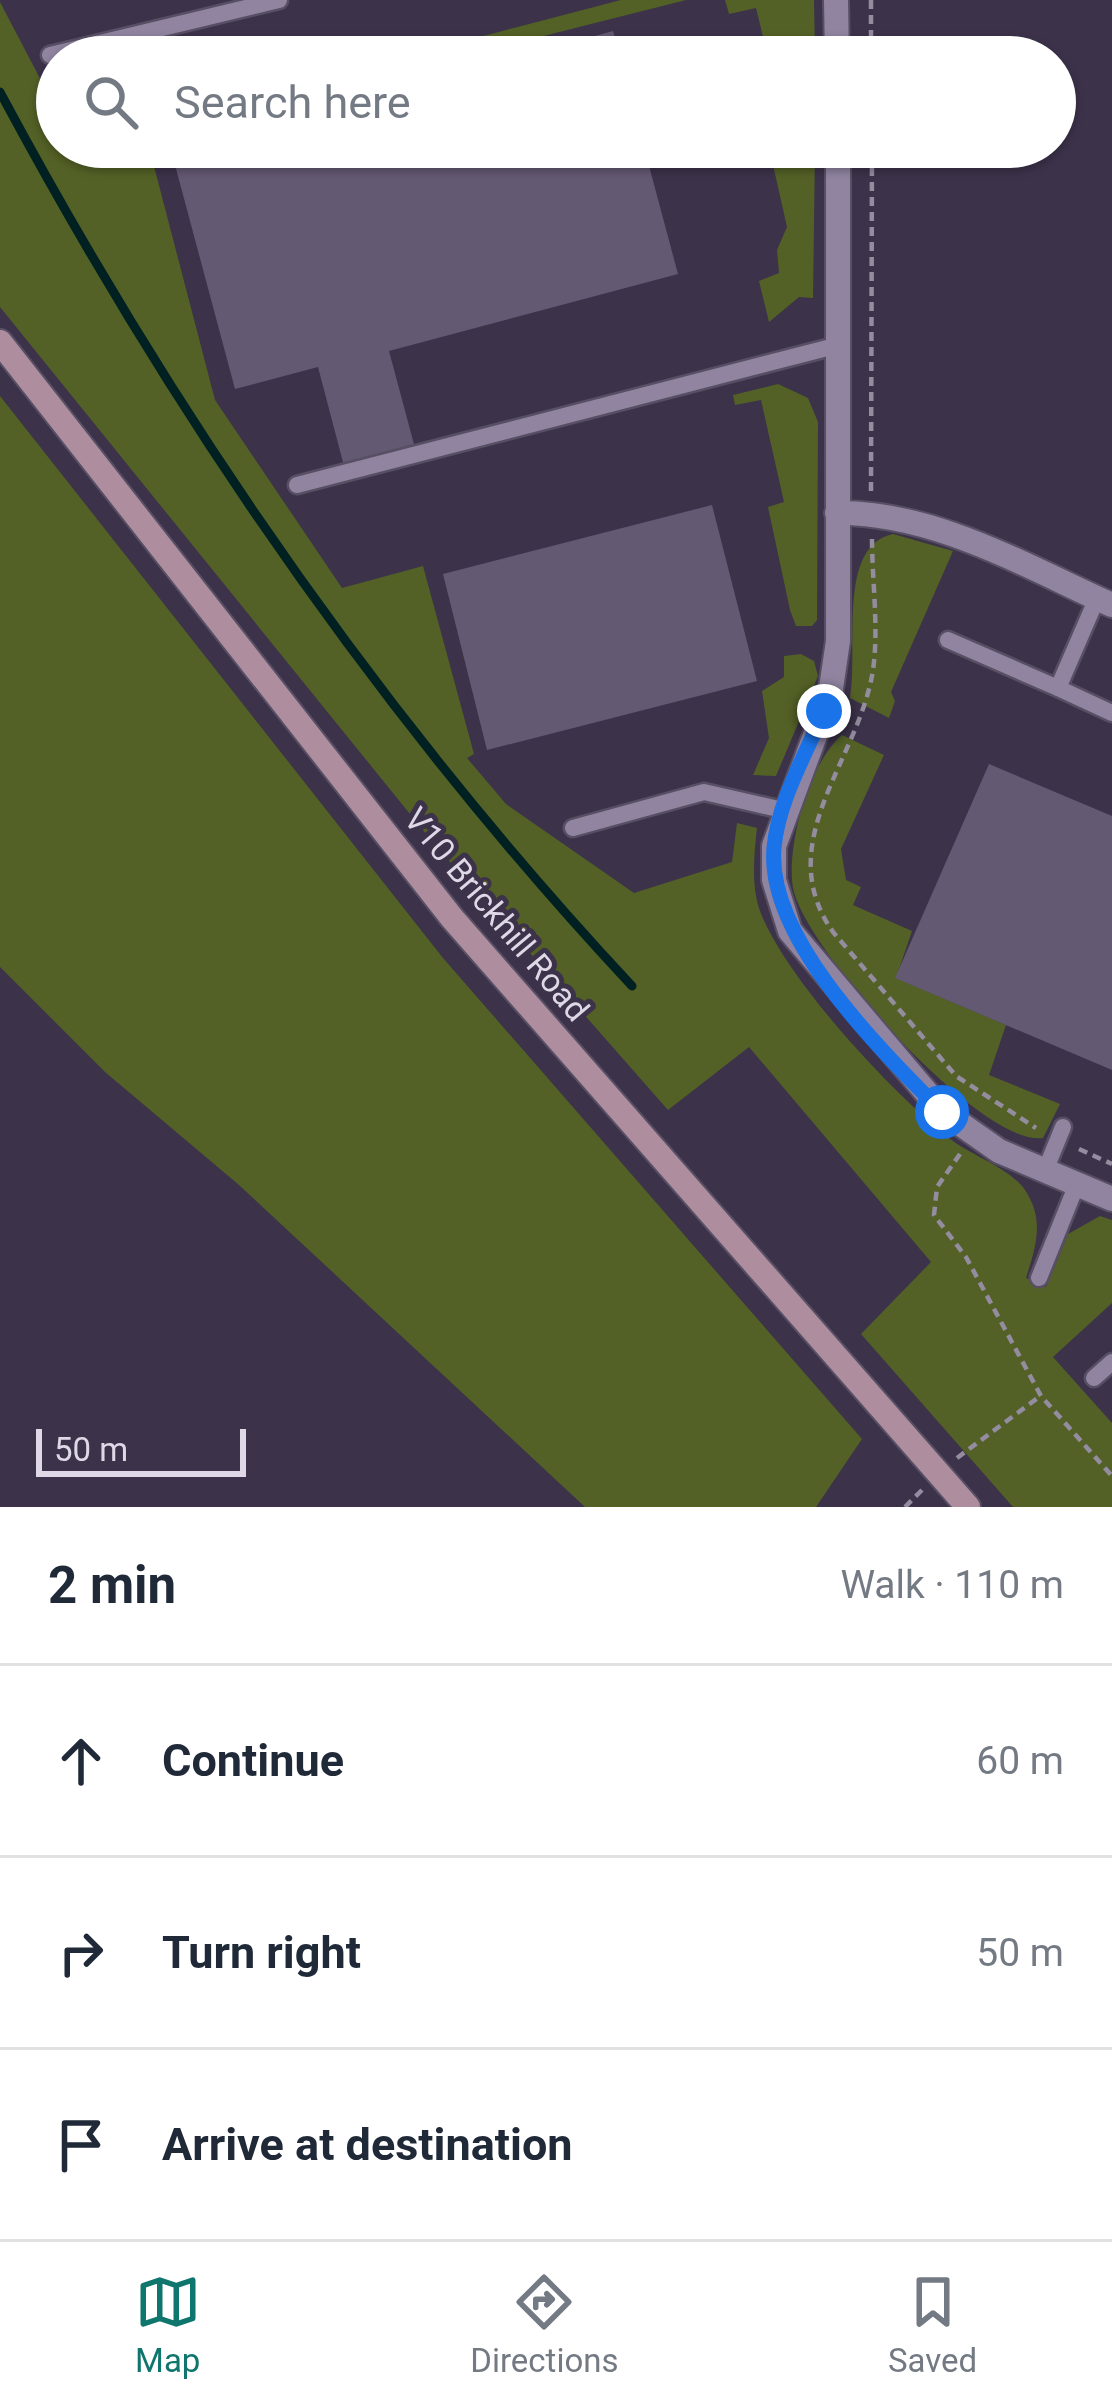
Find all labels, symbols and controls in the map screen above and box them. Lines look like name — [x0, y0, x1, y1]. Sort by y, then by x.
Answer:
search box — [36, 36, 1076, 168]
icon: search — [78, 69, 144, 135]
text: Search here — [174, 76, 411, 129]
route end — [797, 684, 851, 738]
street label: V10 Brickhill Road — [396, 800, 597, 1029]
route start — [915, 1085, 969, 1139]
scale bar — [36, 1423, 246, 1476]
text: 50 m — [54, 1430, 128, 1469]
text: 2 min — [48, 1556, 176, 1615]
text: Walk · 110 m — [840, 1562, 1064, 1608]
icon: ahead — [48, 1728, 114, 1794]
text: Continue — [162, 1734, 344, 1787]
text: 60 m — [976, 1738, 1064, 1784]
icon: right — [48, 1920, 114, 1986]
text: Turn right — [162, 1926, 361, 1979]
text: 50 m — [976, 1930, 1064, 1976]
icon: arrive — [48, 2112, 114, 2178]
text: Arrive at destination — [162, 2118, 573, 2171]
tab: Map — [135, 2269, 201, 2380]
tab: Directions — [470, 2269, 619, 2380]
tab: Saved — [888, 2269, 977, 2380]

